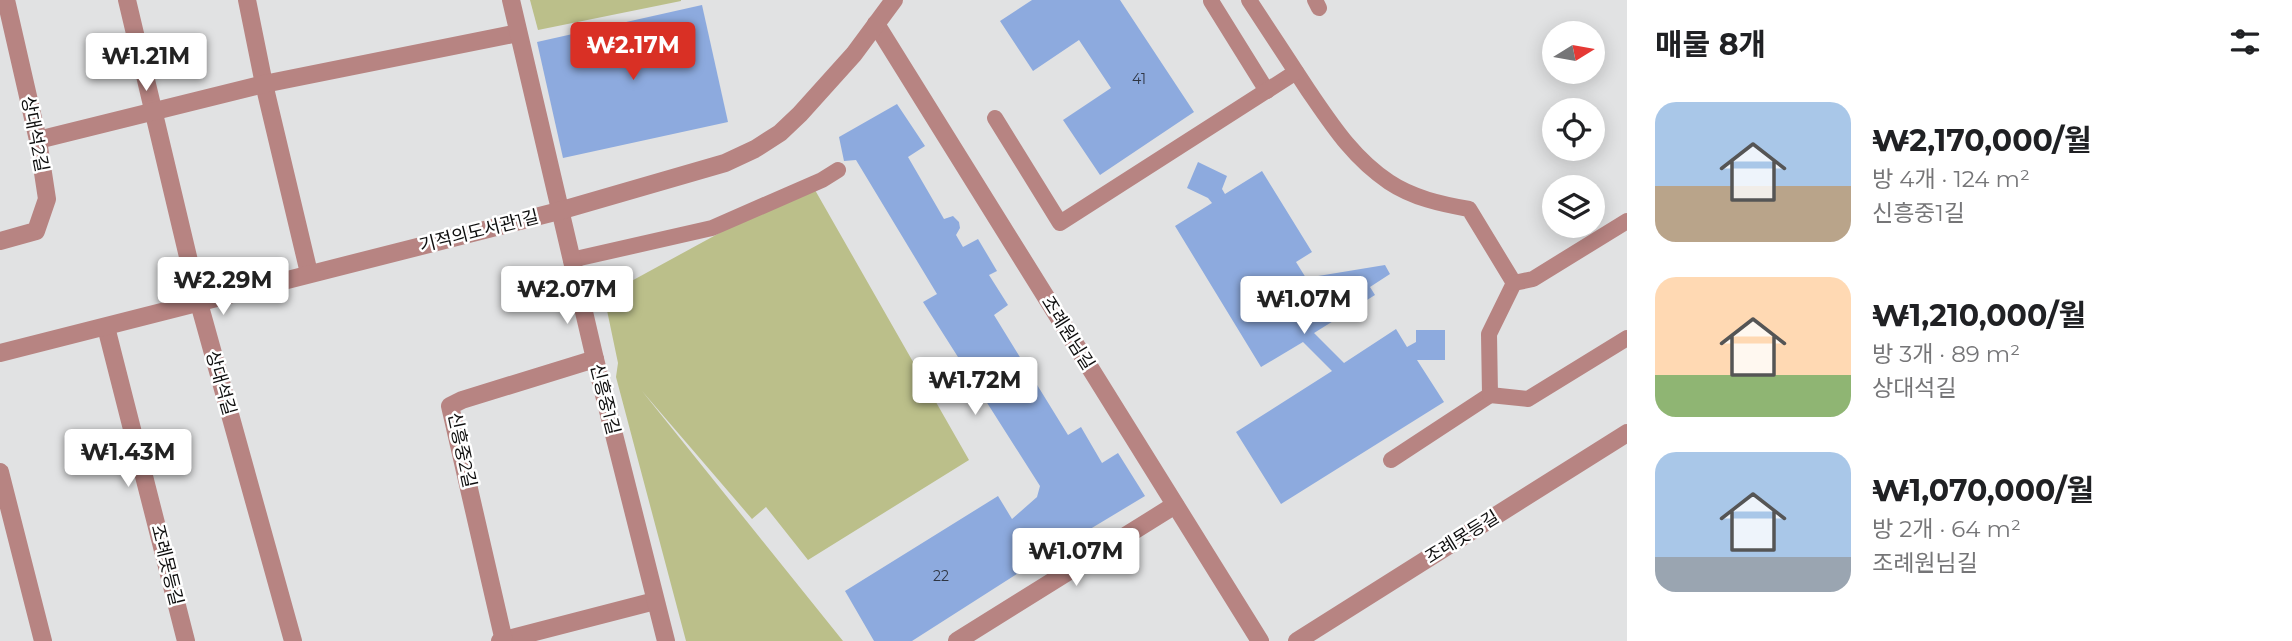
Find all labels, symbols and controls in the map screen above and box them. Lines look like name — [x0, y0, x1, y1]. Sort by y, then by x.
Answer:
north arrow — [1542, 21, 1605, 84]
map controls — [1542, 21, 1605, 238]
pin: ₩2.17M — [576, 22, 690, 82]
icon: filters — [2226, 23, 2264, 61]
text: 매물 8개 — [1655, 26, 1766, 63]
text: ₩2.17M — [586, 31, 680, 59]
pin: ₩1.21M — [89, 34, 203, 93]
text: ₩1.21M — [102, 42, 190, 70]
house number: 41 — [1132, 70, 1146, 88]
street label: 상대석2길 — [17, 94, 53, 174]
button: locate — [1542, 98, 1605, 161]
text: ₩2,170,000/월 — [1872, 122, 2092, 159]
icon: home — [1711, 130, 1795, 214]
text: 방 4개 · 124 m² — [1872, 165, 2030, 193]
button: layers — [1542, 175, 1605, 238]
text: 신흥중1길 — [1872, 199, 1965, 227]
street label: 기적의도서관1길 — [417, 206, 541, 256]
pin: ₩2.29M — [166, 258, 280, 317]
text: ₩2.29M — [174, 266, 272, 294]
pin: ₩2.07M — [510, 266, 624, 326]
text: ₩2.07M — [517, 275, 617, 303]
pin: ₩1.07M — [1247, 276, 1361, 336]
text: ₩1.07M — [1256, 285, 1352, 313]
street label: 조례원님길 — [1037, 292, 1099, 374]
text: ₩1,210,000/월 — [1872, 297, 2086, 334]
icon: home — [1711, 305, 1795, 389]
text: 방 3개 · 89 m² — [1872, 340, 2020, 368]
street label: 상대석길 — [201, 348, 241, 418]
pin: ₩1.72M — [918, 358, 1032, 417]
street label: 신흥중1길 — [586, 361, 624, 437]
text: ₩1.72M — [928, 366, 1022, 394]
text: 상대석길 — [1872, 374, 1957, 402]
street label: 신흥중2길 — [443, 410, 481, 490]
pin: ₩1.43M — [71, 430, 185, 489]
text: ₩1.43M — [81, 438, 176, 466]
text: ₩1,070,000/월 — [1872, 472, 2094, 509]
icon: home — [1711, 480, 1795, 564]
street label: 조례못등길 — [1421, 506, 1503, 568]
text: 방 2개 · 64 m² — [1872, 515, 2021, 543]
street label: 조례못등길 — [146, 522, 188, 608]
pin: ₩1.07M — [1019, 528, 1133, 588]
text: ₩1.07M — [1028, 537, 1124, 565]
text: 조례원님길 — [1872, 549, 1978, 577]
house number: 22 — [933, 567, 949, 585]

